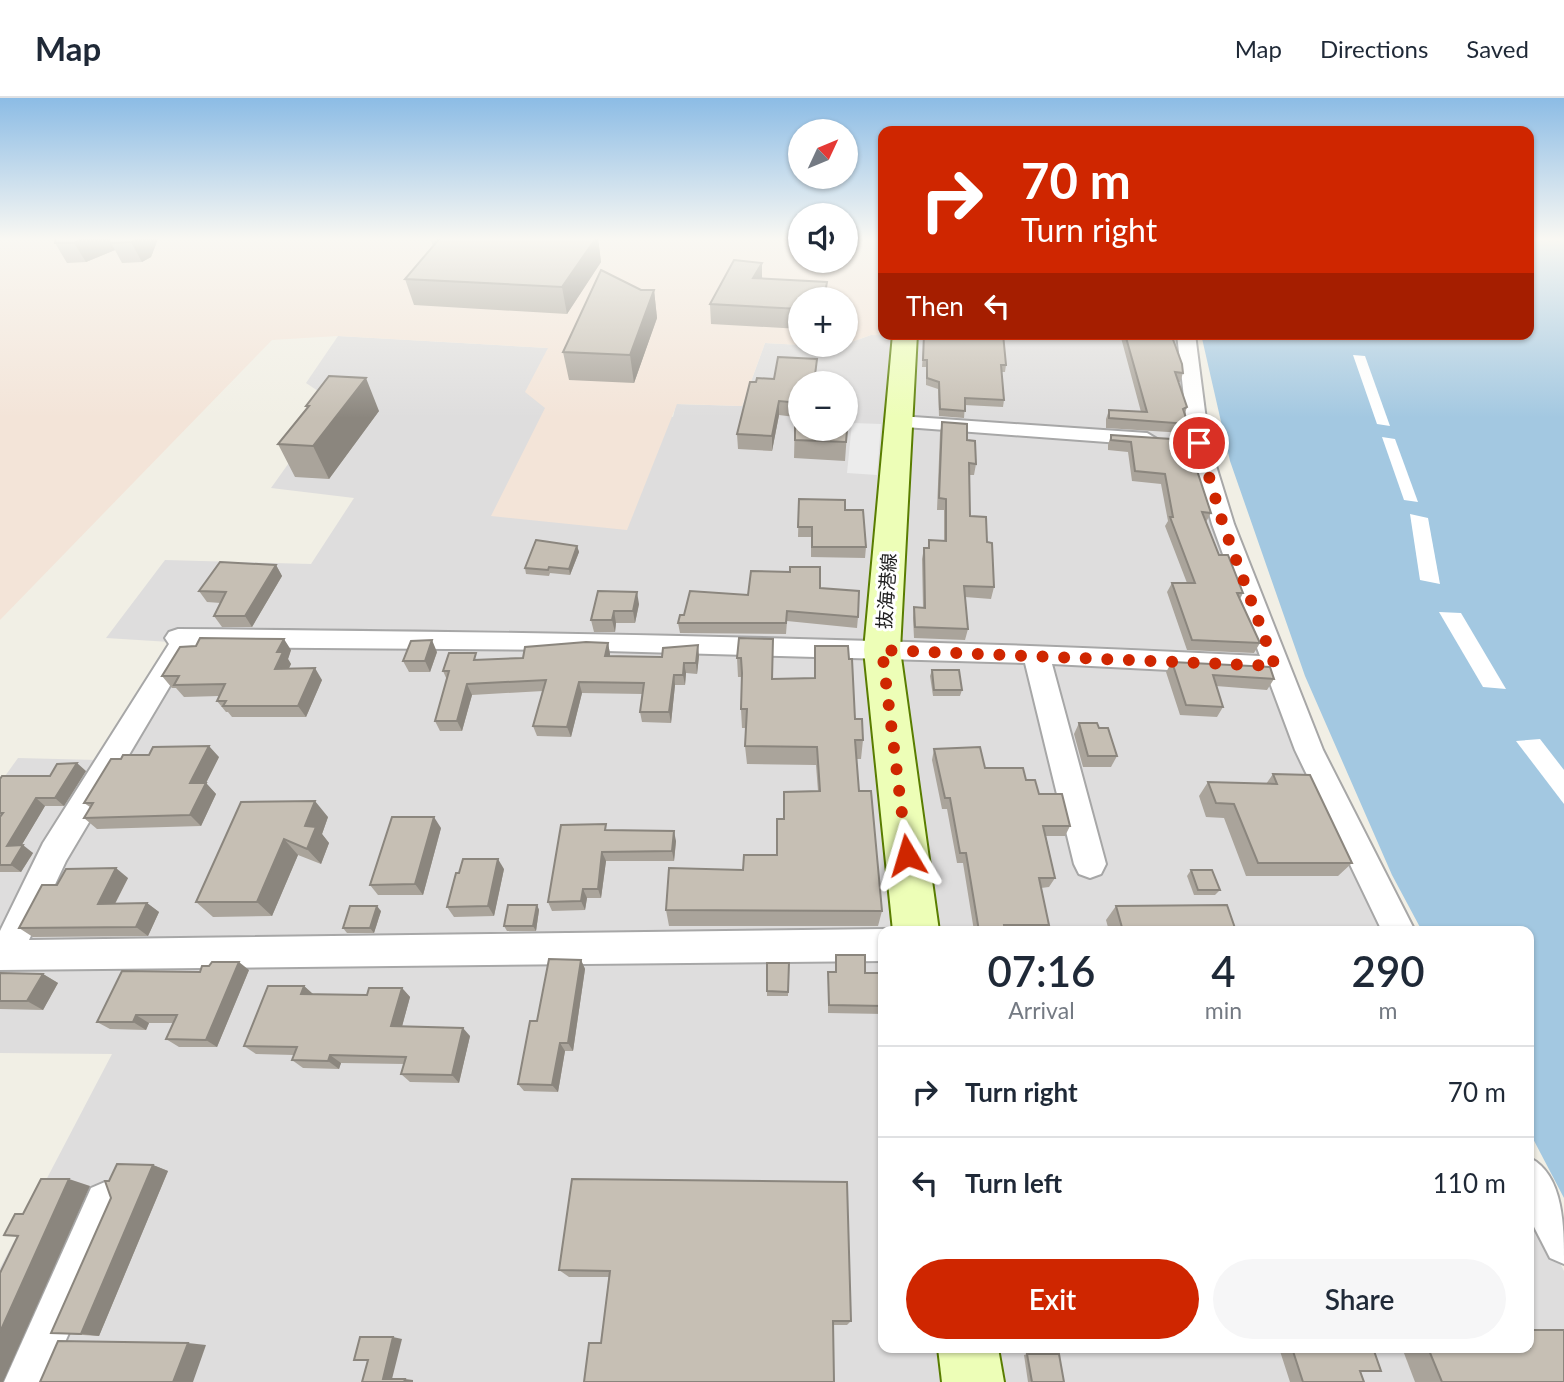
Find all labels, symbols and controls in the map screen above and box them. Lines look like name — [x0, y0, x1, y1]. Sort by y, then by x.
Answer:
text: Map — [35, 28, 101, 68]
text: Map — [1235, 34, 1282, 63]
text: Directions — [1320, 34, 1428, 63]
text: Saved — [1466, 34, 1529, 63]
north arrow — [788, 119, 858, 189]
map controls — [788, 119, 858, 441]
text: 70 m — [1021, 151, 1131, 209]
icon: right — [906, 154, 997, 245]
button: sound — [788, 203, 858, 273]
text: Turn right — [1021, 210, 1157, 249]
button: + — [788, 287, 858, 357]
icon: left — [978, 287, 1016, 325]
text: Then — [906, 290, 964, 322]
button: − — [788, 371, 858, 441]
pin — [1169, 413, 1229, 473]
icon: arrive — [1180, 424, 1218, 462]
street label: 抜海港線 — [872, 552, 900, 630]
position arrow — [870, 818, 944, 892]
text: 07:16 — [987, 946, 1095, 996]
text: 4 — [1211, 946, 1236, 996]
text: 290 — [1352, 946, 1425, 996]
text: Arrival — [1008, 996, 1075, 1024]
text: min — [1205, 996, 1242, 1024]
text: m — [1379, 996, 1398, 1024]
icon: right — [906, 1073, 944, 1111]
text: Turn right — [965, 1076, 1078, 1108]
text: 70 m — [1448, 1076, 1506, 1108]
icon: left — [906, 1164, 944, 1202]
text: Turn left — [965, 1167, 1062, 1199]
text: 110 m — [1433, 1167, 1506, 1199]
button: Exit — [906, 1259, 1199, 1339]
button: Share — [1213, 1259, 1506, 1339]

